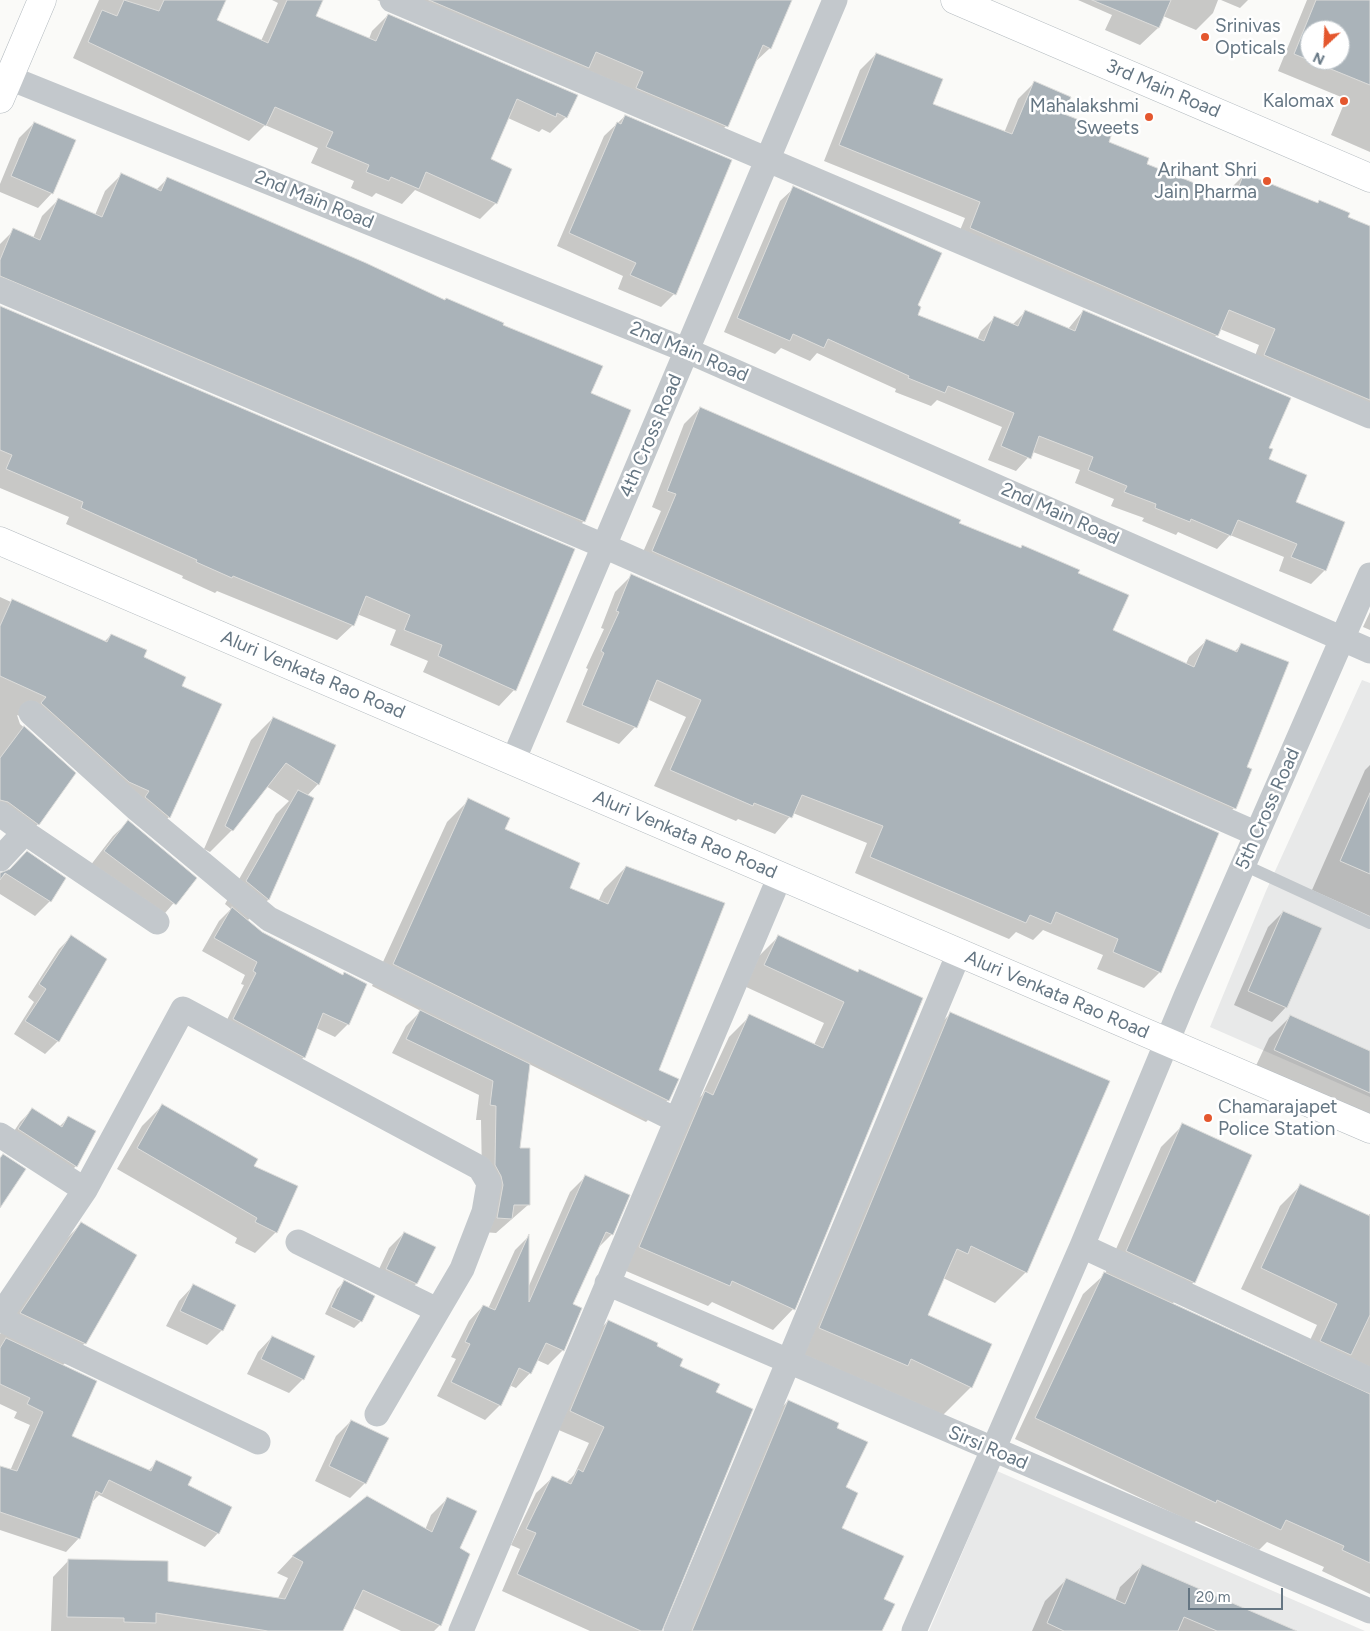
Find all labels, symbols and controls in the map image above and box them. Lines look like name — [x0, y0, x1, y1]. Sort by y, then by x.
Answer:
place label: Srinivas Opticals — [1215, 15, 1286, 59]
north arrow — [1300, 20, 1350, 70]
marker: Srinivas Opticals — [1199, 31, 1211, 43]
text: N — [1310, 48, 1327, 68]
street label: 3rd Main Road — [1102, 55, 1224, 123]
place label: Kalomax — [1263, 90, 1334, 112]
place label: Mahalakshmi Sweets — [1030, 95, 1139, 139]
marker: Kalomax — [1338, 95, 1350, 107]
marker: Mahalakshmi Sweets — [1143, 111, 1155, 123]
place label: Arihant Shri Jain Pharma — [1154, 159, 1257, 203]
street label: 2nd Main Road — [251, 166, 377, 234]
marker: Arihant Shri Jain Pharma — [1261, 175, 1273, 187]
street label: 2nd Main Road — [626, 317, 752, 387]
street label: 4th Cross Road — [615, 371, 687, 501]
street label: 2nd Main Road — [998, 478, 1122, 550]
street label: Aluri Venkata Rao Road — [218, 626, 408, 724]
street label: 5th Cross Road — [1231, 745, 1305, 873]
street label: Aluri Venkata Rao Road — [590, 786, 780, 884]
street label: Aluri Venkata Rao Road — [962, 946, 1152, 1044]
place label: Chamarajapet Police Station — [1218, 1096, 1338, 1140]
marker: Chamarajapet Police Station — [1202, 1112, 1214, 1124]
street label: Sirsi Road — [945, 1421, 1031, 1475]
scale bar — [1190, 1578, 1285, 1610]
text: 20 m — [1196, 1588, 1230, 1606]

